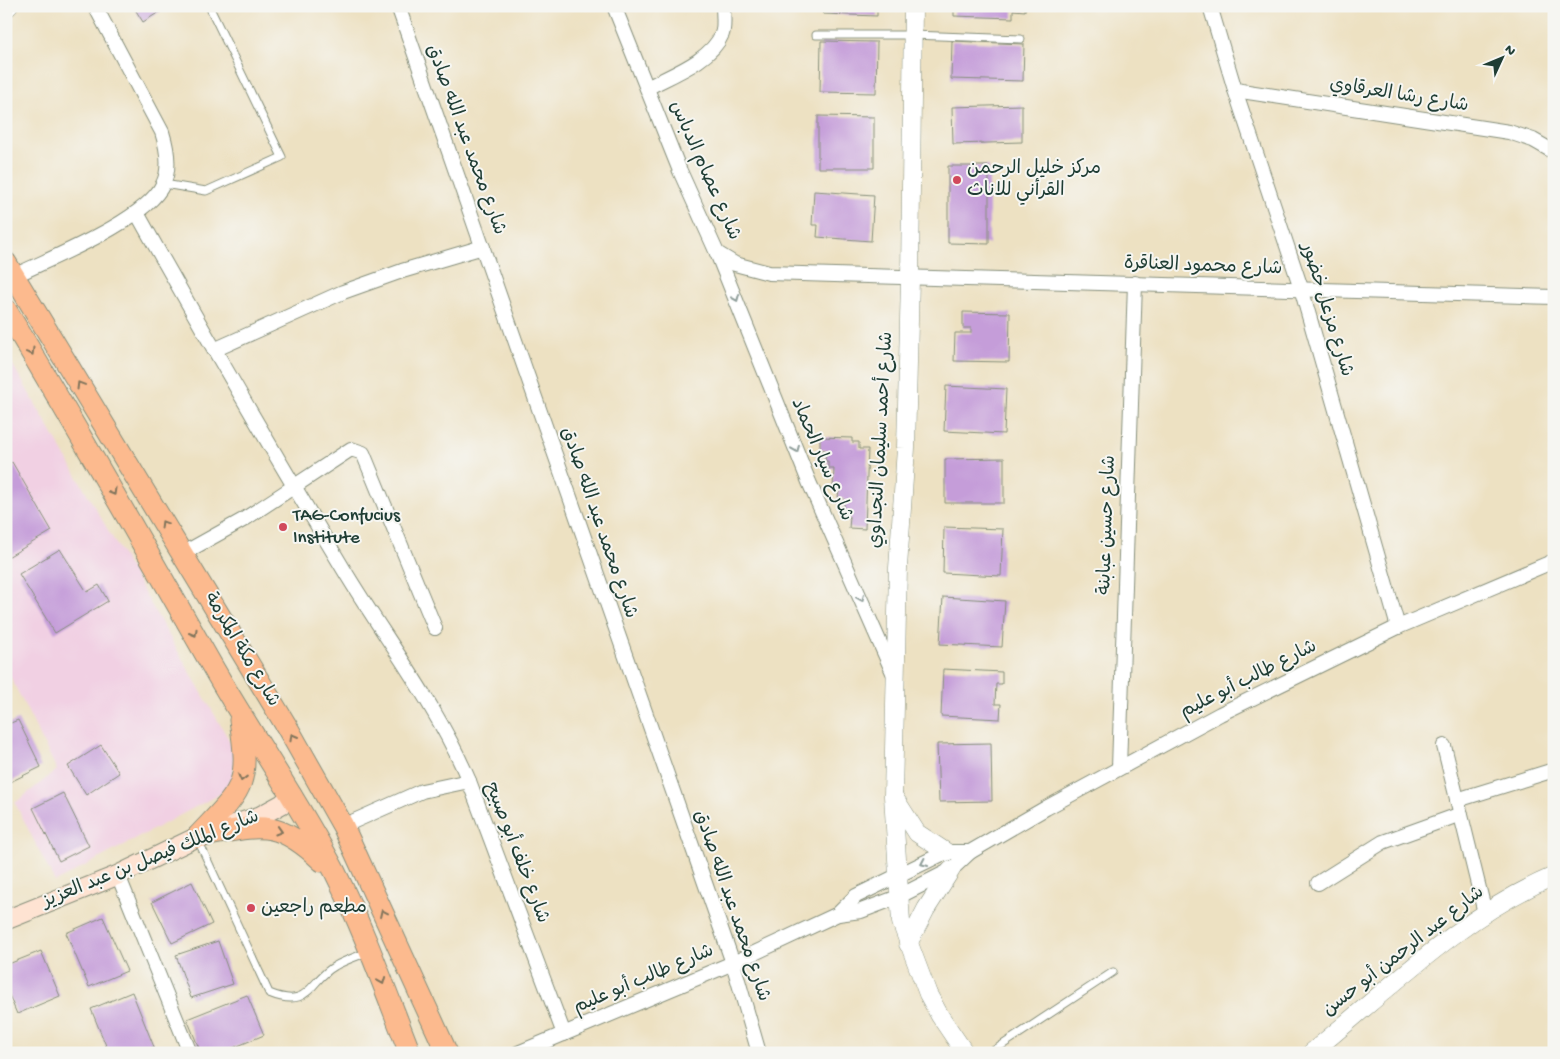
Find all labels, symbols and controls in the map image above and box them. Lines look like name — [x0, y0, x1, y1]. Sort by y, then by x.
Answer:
north arrow — [1478, 32, 1528, 82]
street label: شارع محمد عبد الله صادق — [420, 42, 510, 238]
text: N — [1500, 42, 1519, 60]
street label: شارع رشا العرقاوي — [1328, 74, 1470, 118]
street label: شارع عصام الدباس — [663, 98, 745, 244]
place label: مركز خليل الرحمن القرأني للاناث — [967, 158, 1101, 205]
marker: مركز خليل الرحمن القرأني للاناث — [951, 174, 963, 186]
street label: شارع مزعل خضور — [1294, 238, 1357, 380]
street label: شارع محمود العناقرة — [1123, 253, 1283, 281]
one-way arrow — [730, 294, 740, 302]
street label: شارع أحمد سليمان النجداوي — [863, 331, 899, 549]
one-way arrow — [25, 346, 35, 355]
one-way arrow — [76, 381, 86, 390]
street label: شارع سيار الحماد — [785, 395, 857, 525]
street label: شارع محمد عبد الله صادق — [554, 424, 642, 622]
one-way arrow — [790, 444, 800, 453]
street label: شارع حسين عبابنة — [1094, 455, 1122, 595]
one-way arrow — [107, 486, 117, 495]
place label: TAG-Confucius Institute — [292, 505, 401, 550]
one-way arrow — [160, 520, 170, 529]
marker: TAG-Confucius Institute — [277, 521, 289, 533]
street label: شارع مكة المكرمة — [198, 589, 284, 711]
one-way arrow — [854, 593, 865, 602]
one-way arrow — [187, 628, 197, 637]
street label: شارع طالب أبو عليم — [1176, 634, 1321, 724]
one-way arrow — [290, 734, 300, 743]
one-way arrow — [237, 774, 248, 783]
street label: شارع خلف أبو صبيح — [479, 778, 555, 927]
street label: شارع الملك فيصل بن عبد العزيز — [37, 806, 263, 915]
street label: شارع محمد عبد الله صادق — [687, 807, 775, 1005]
one-way arrow — [274, 825, 283, 835]
one-way arrow — [920, 856, 929, 867]
street label: شارع عبد الرحمن أبو حسن — [1317, 880, 1489, 1022]
place label: مطعم راجعين — [261, 897, 367, 920]
marker: مطعم راجعين — [245, 902, 257, 914]
one-way arrow — [379, 909, 389, 918]
street label: شارع طالب أبو عليم — [569, 938, 718, 1020]
one-way arrow — [375, 976, 386, 985]

